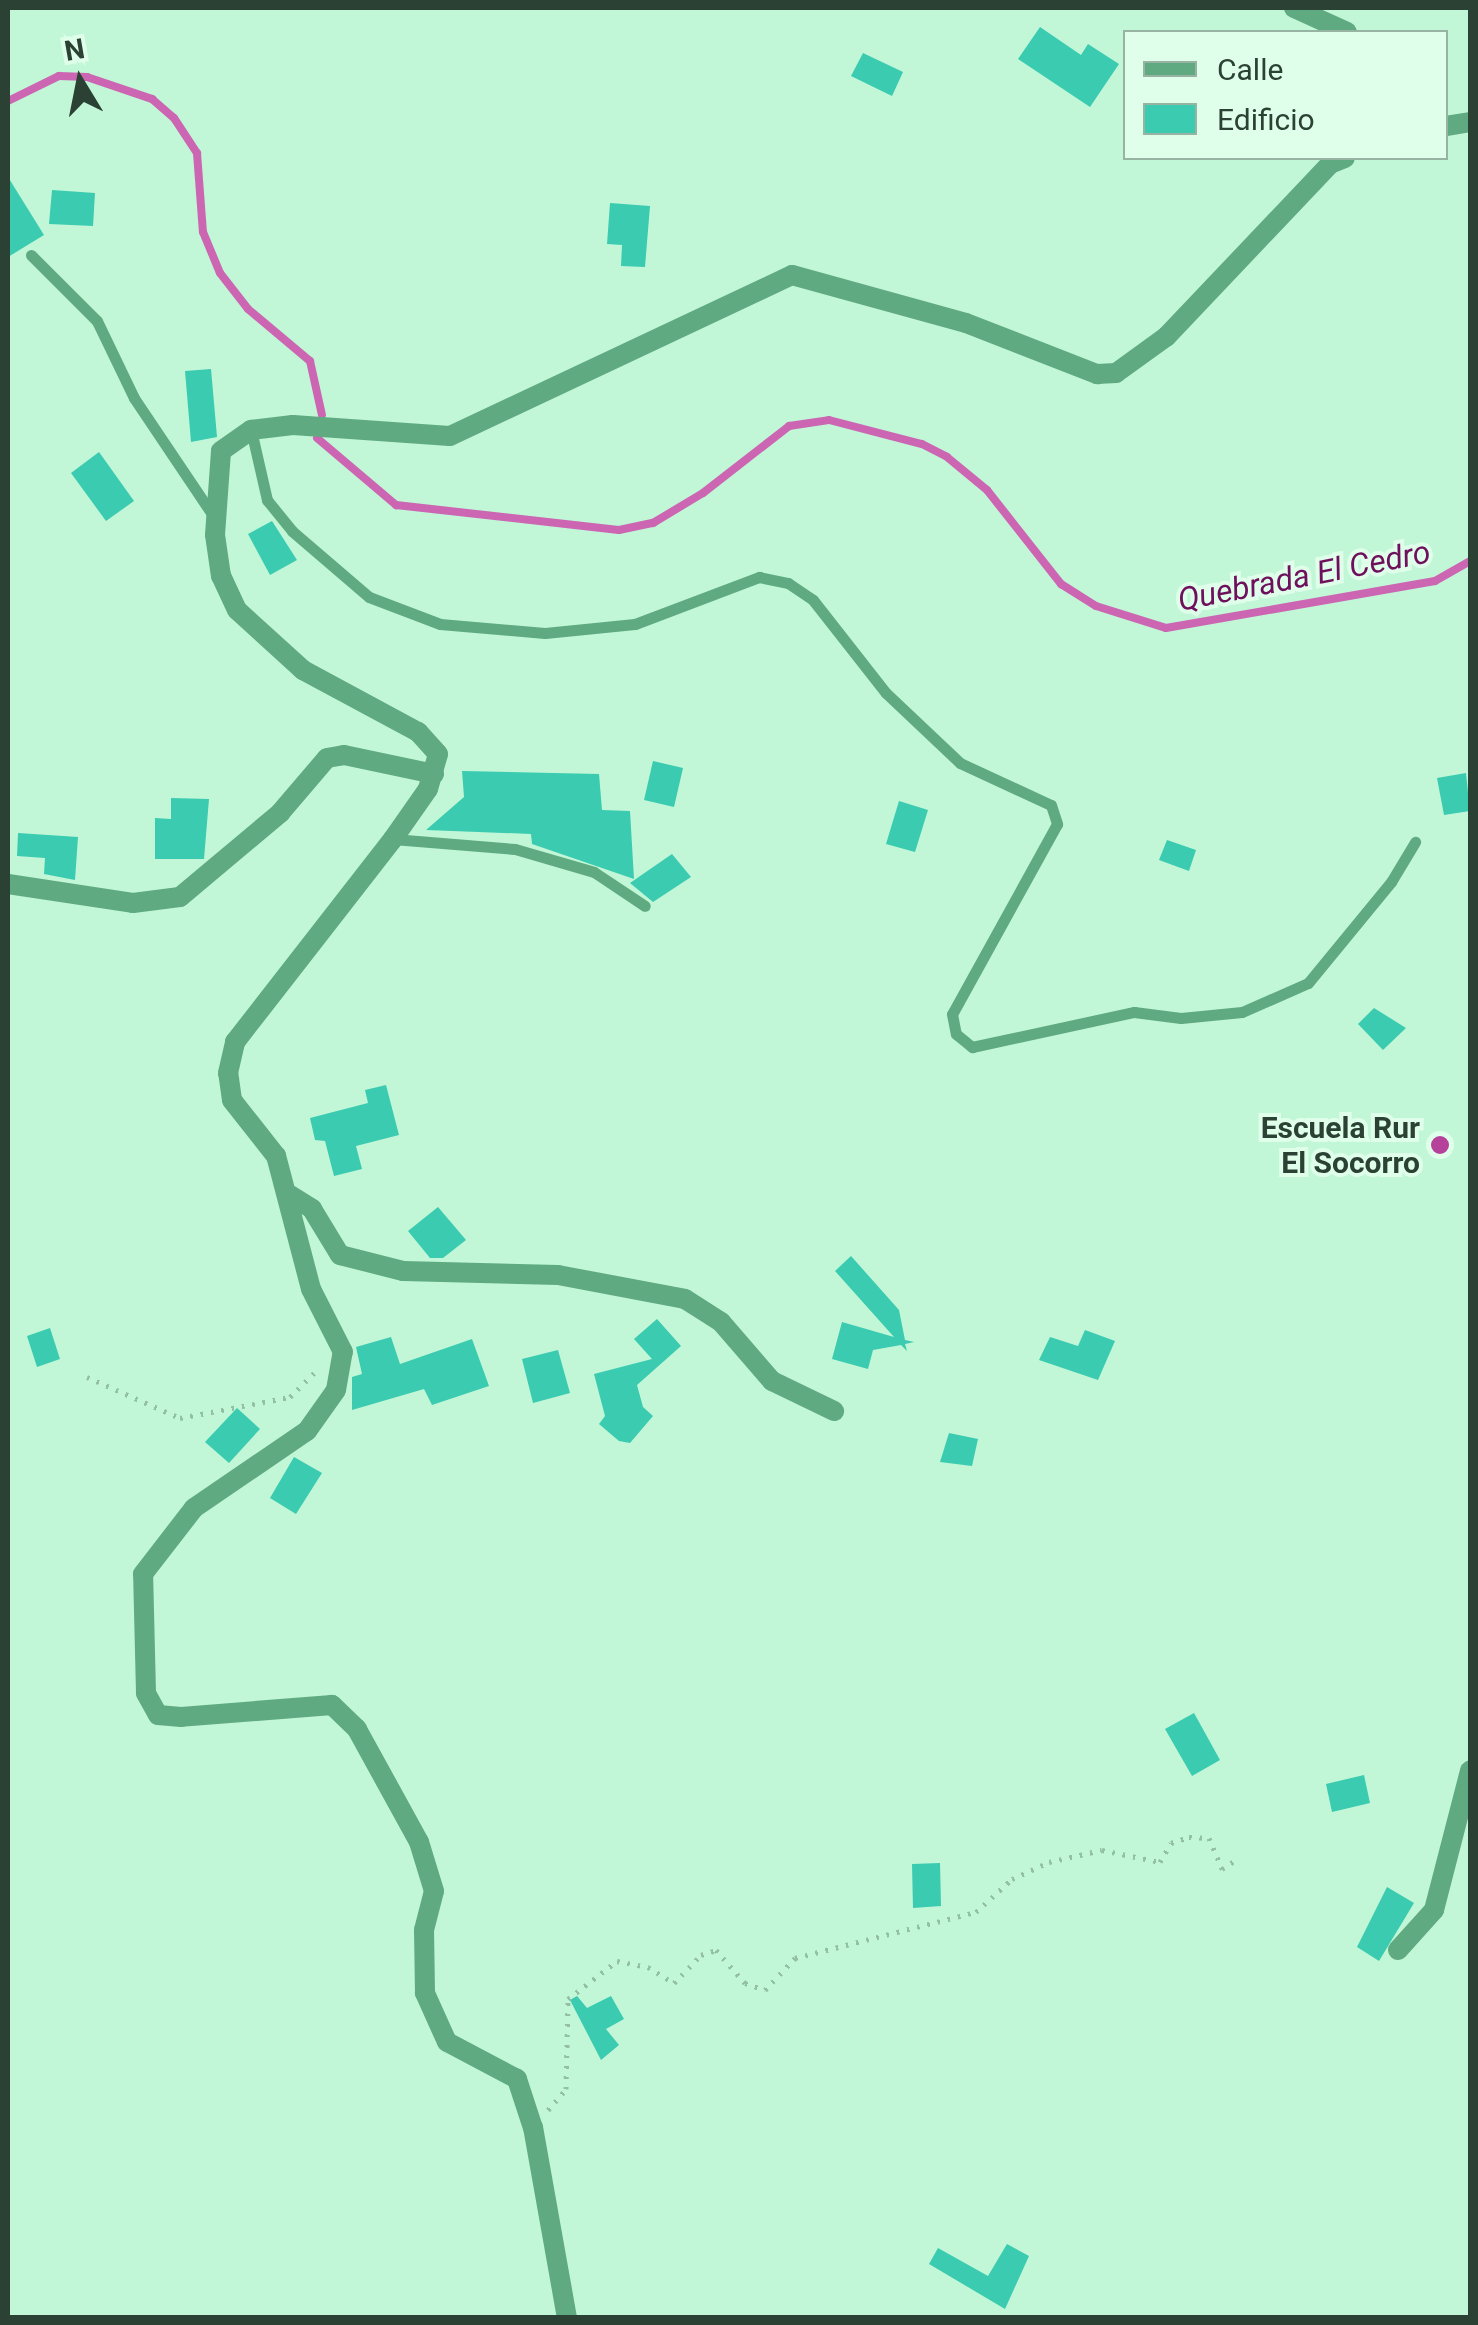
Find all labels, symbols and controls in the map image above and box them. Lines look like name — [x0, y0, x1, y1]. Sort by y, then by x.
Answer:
north arrow — [30, 30, 130, 130]
legend — [1123, 30, 1448, 160]
text: N — [62, 32, 87, 68]
text: Calle — [1217, 52, 1283, 87]
text: Edificio — [1217, 102, 1315, 137]
water label: Quebrada El Cedro — [1174, 533, 1434, 619]
place label: Escuela Rur El Socorro — [1261, 1110, 1420, 1180]
marker: Escuela Rur El Socorro — [1429, 1134, 1451, 1156]

